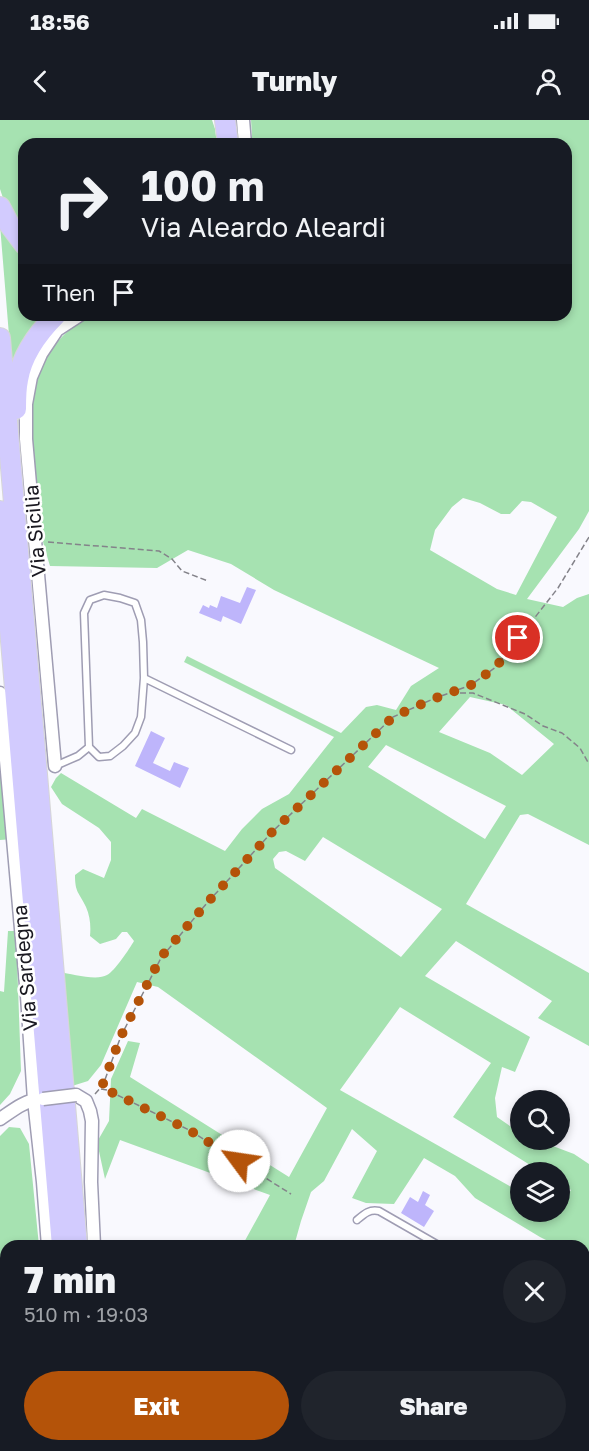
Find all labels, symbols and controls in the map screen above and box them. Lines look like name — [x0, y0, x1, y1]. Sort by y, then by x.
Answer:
text: 18:56 — [30, 8, 90, 35]
icon: back — [24, 65, 57, 98]
text: Turnly — [252, 65, 337, 97]
icon: person — [532, 65, 565, 98]
text: 100 m — [141, 160, 264, 210]
icon: right — [42, 162, 120, 240]
text: Via Aleardo Aleardi — [141, 211, 386, 243]
icon: arrive — [107, 276, 140, 309]
text: Then — [42, 279, 95, 306]
street label: Via Sicilia — [18, 484, 50, 578]
pin — [492, 612, 543, 663]
icon: arrive — [501, 621, 534, 654]
street label: Via Sardegna — [7, 904, 41, 1032]
map controls — [510, 1090, 570, 1222]
button: search — [510, 1090, 570, 1150]
position arrow — [207, 1129, 271, 1193]
button: layers — [510, 1162, 570, 1222]
text: 7 min — [24, 1258, 116, 1301]
button: close — [503, 1260, 566, 1323]
text: 510 m · 19:03 — [24, 1302, 148, 1326]
button: Exit — [24, 1371, 289, 1440]
button: Share — [301, 1371, 566, 1440]

